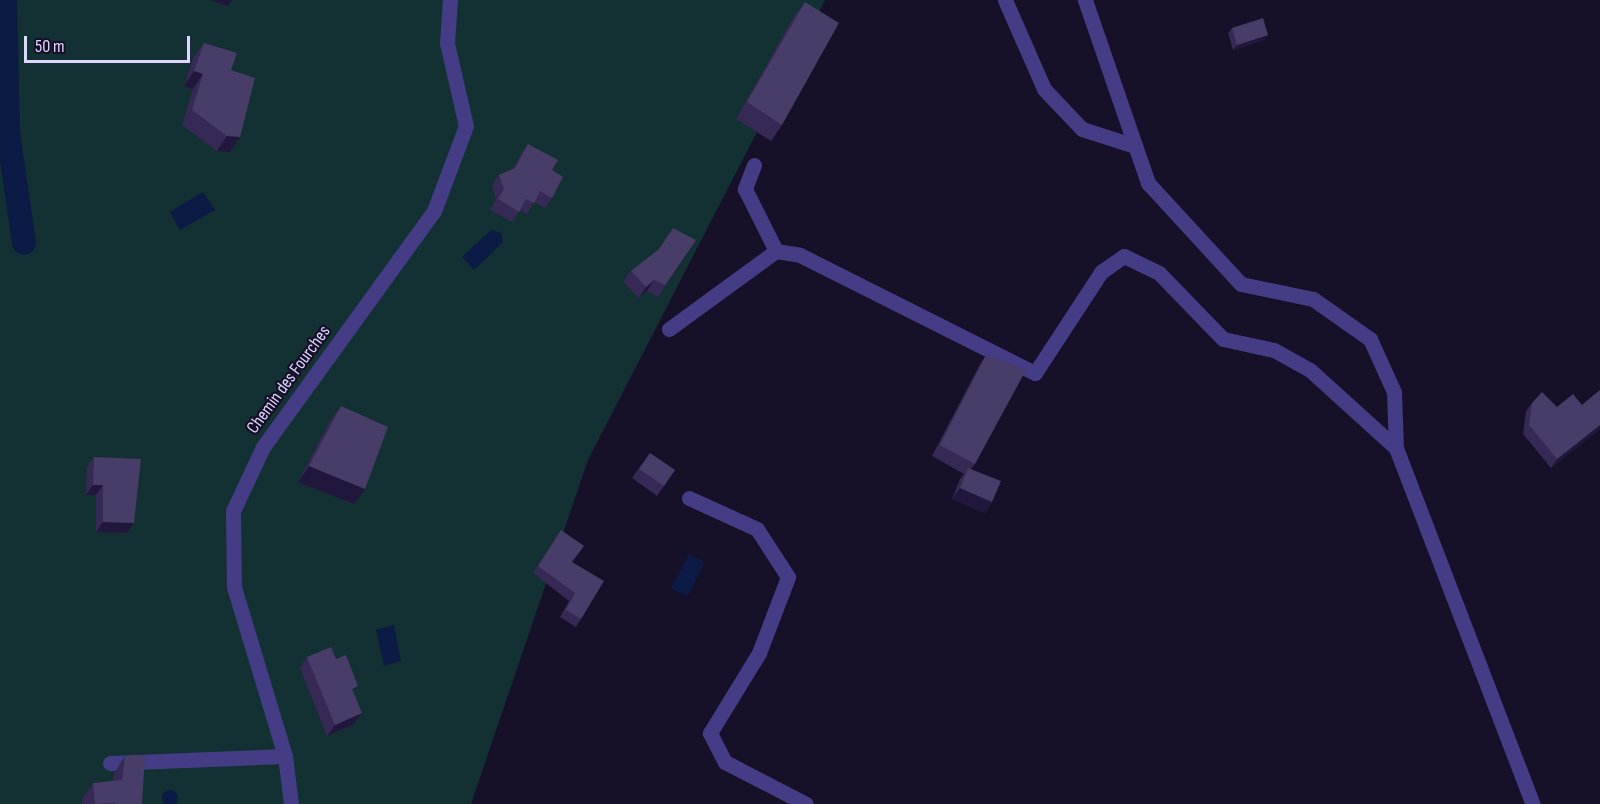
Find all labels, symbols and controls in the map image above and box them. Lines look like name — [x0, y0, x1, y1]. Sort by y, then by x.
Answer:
scale bar — [27, 24, 194, 62]
text: 50 m — [35, 36, 65, 57]
street label: Chemin des Fourches — [243, 322, 335, 438]

